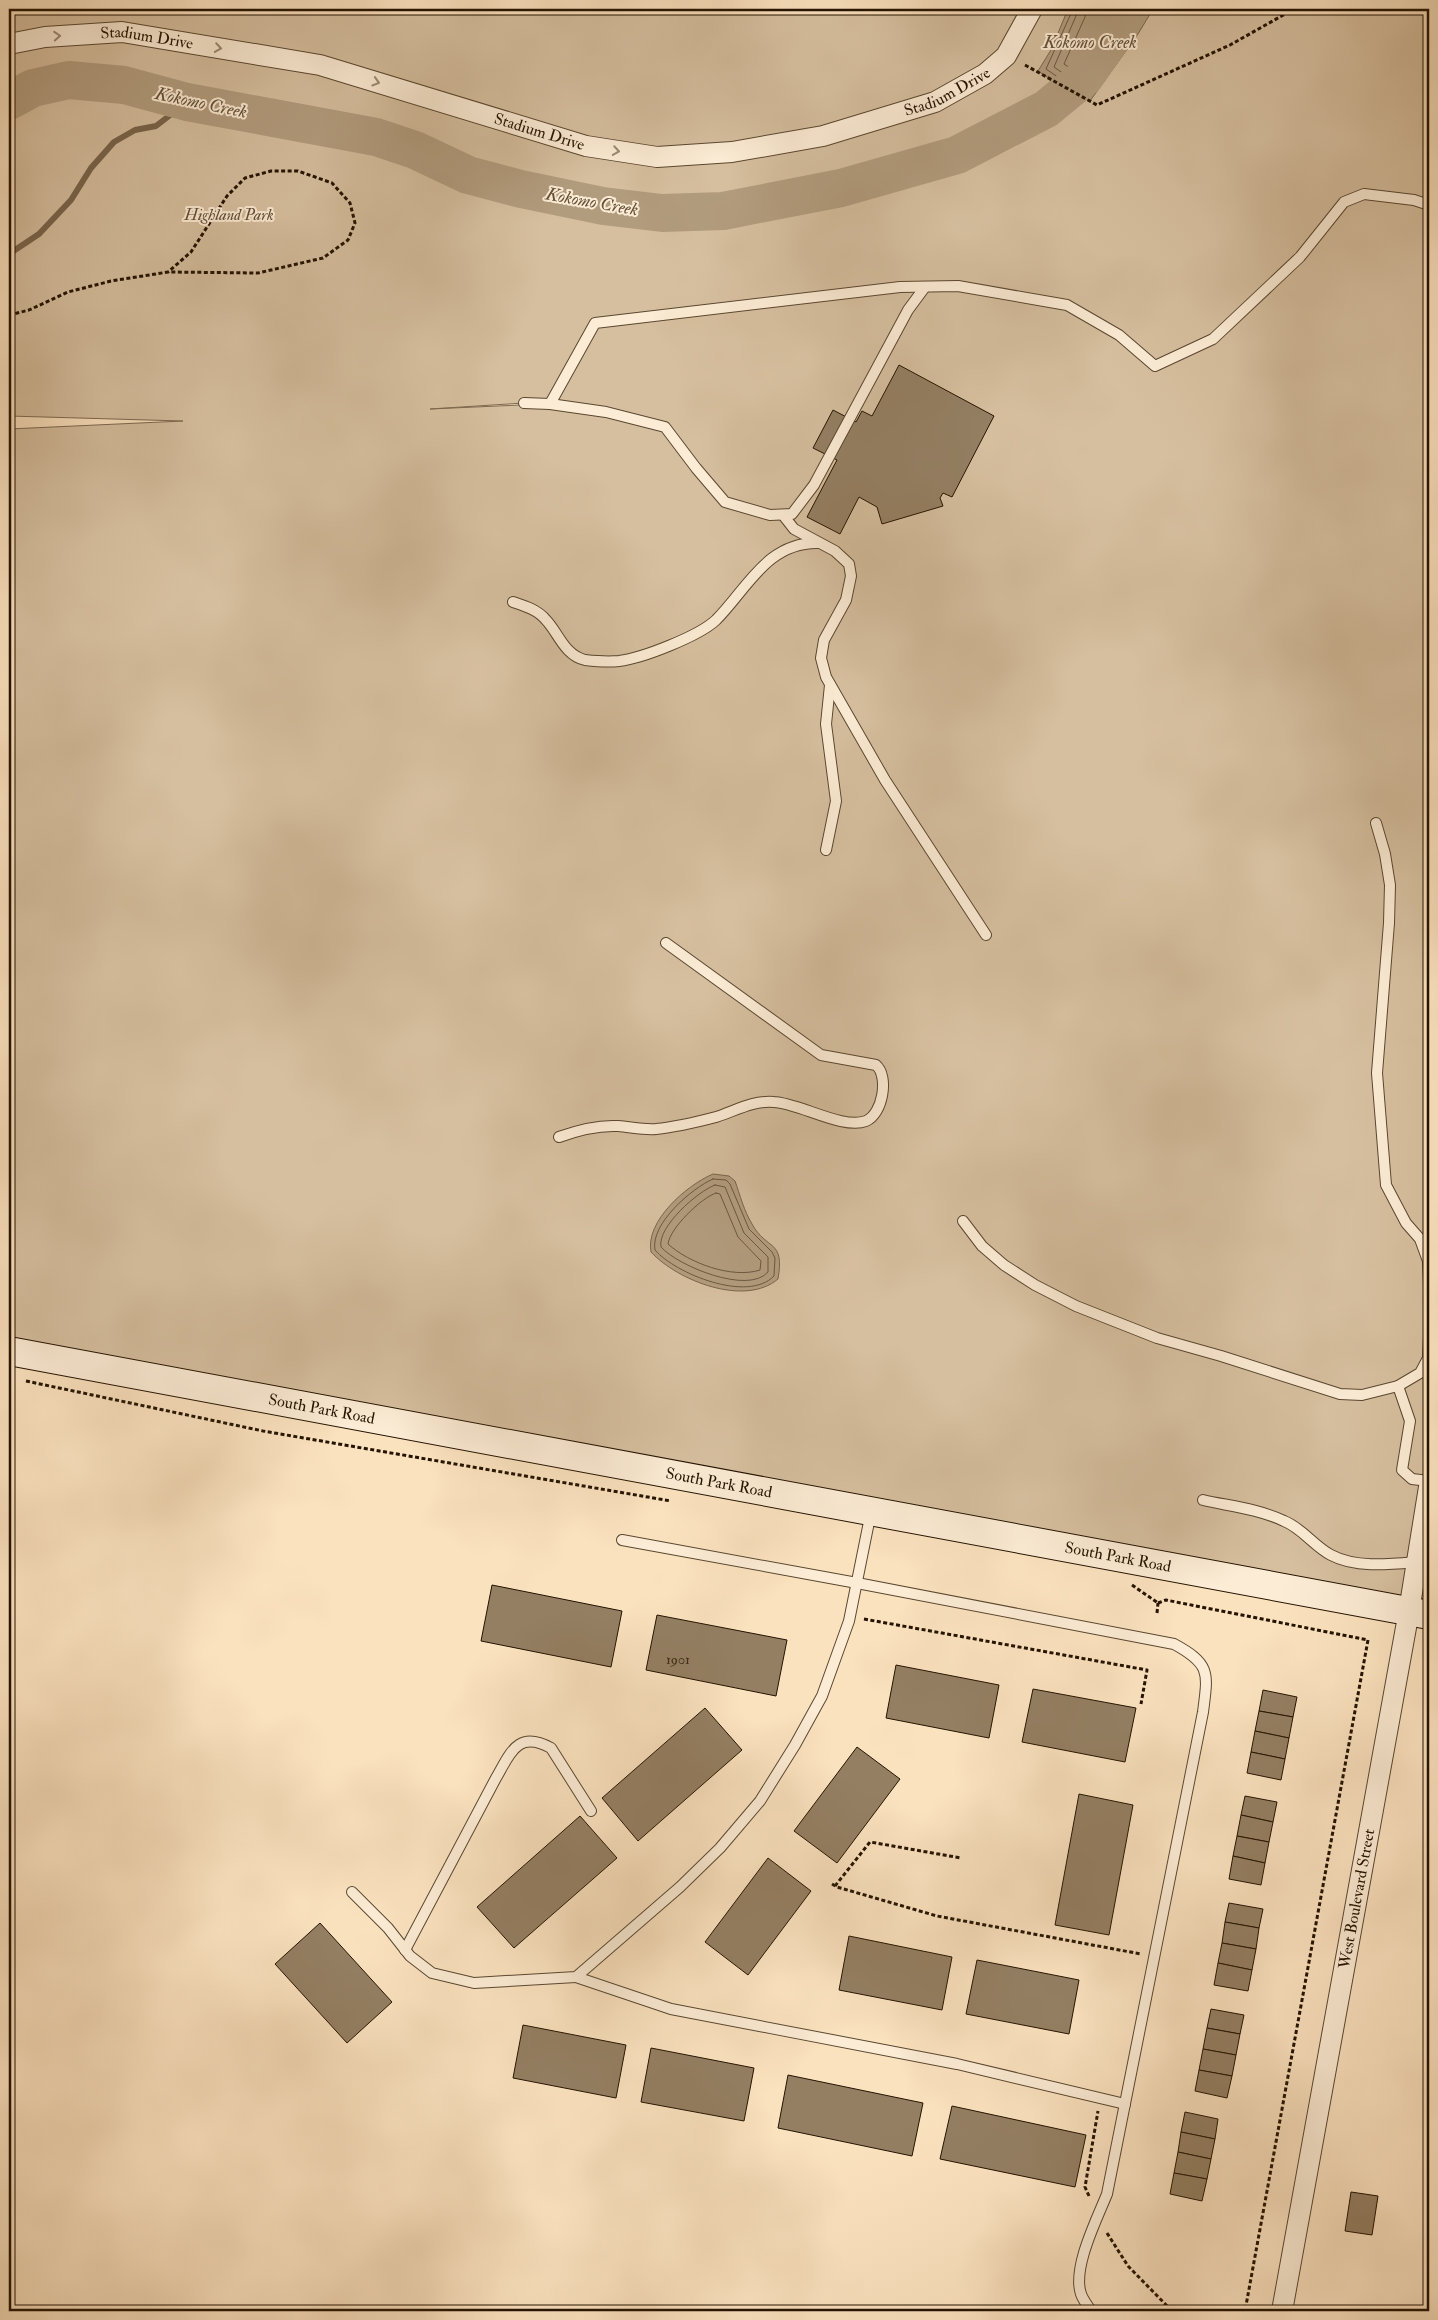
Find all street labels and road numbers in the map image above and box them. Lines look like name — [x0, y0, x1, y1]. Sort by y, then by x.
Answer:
street label: Stadium Drive — [100, 22, 195, 54]
street label: Stadium Drive — [902, 63, 995, 121]
street label: Stadium Drive — [492, 109, 587, 155]
street label: South Park Road — [267, 1389, 377, 1429]
street label: South Park Road — [664, 1463, 774, 1503]
street label: South Park Road — [1063, 1537, 1173, 1577]
street label: West Boulevard Street — [1334, 1827, 1379, 1971]

